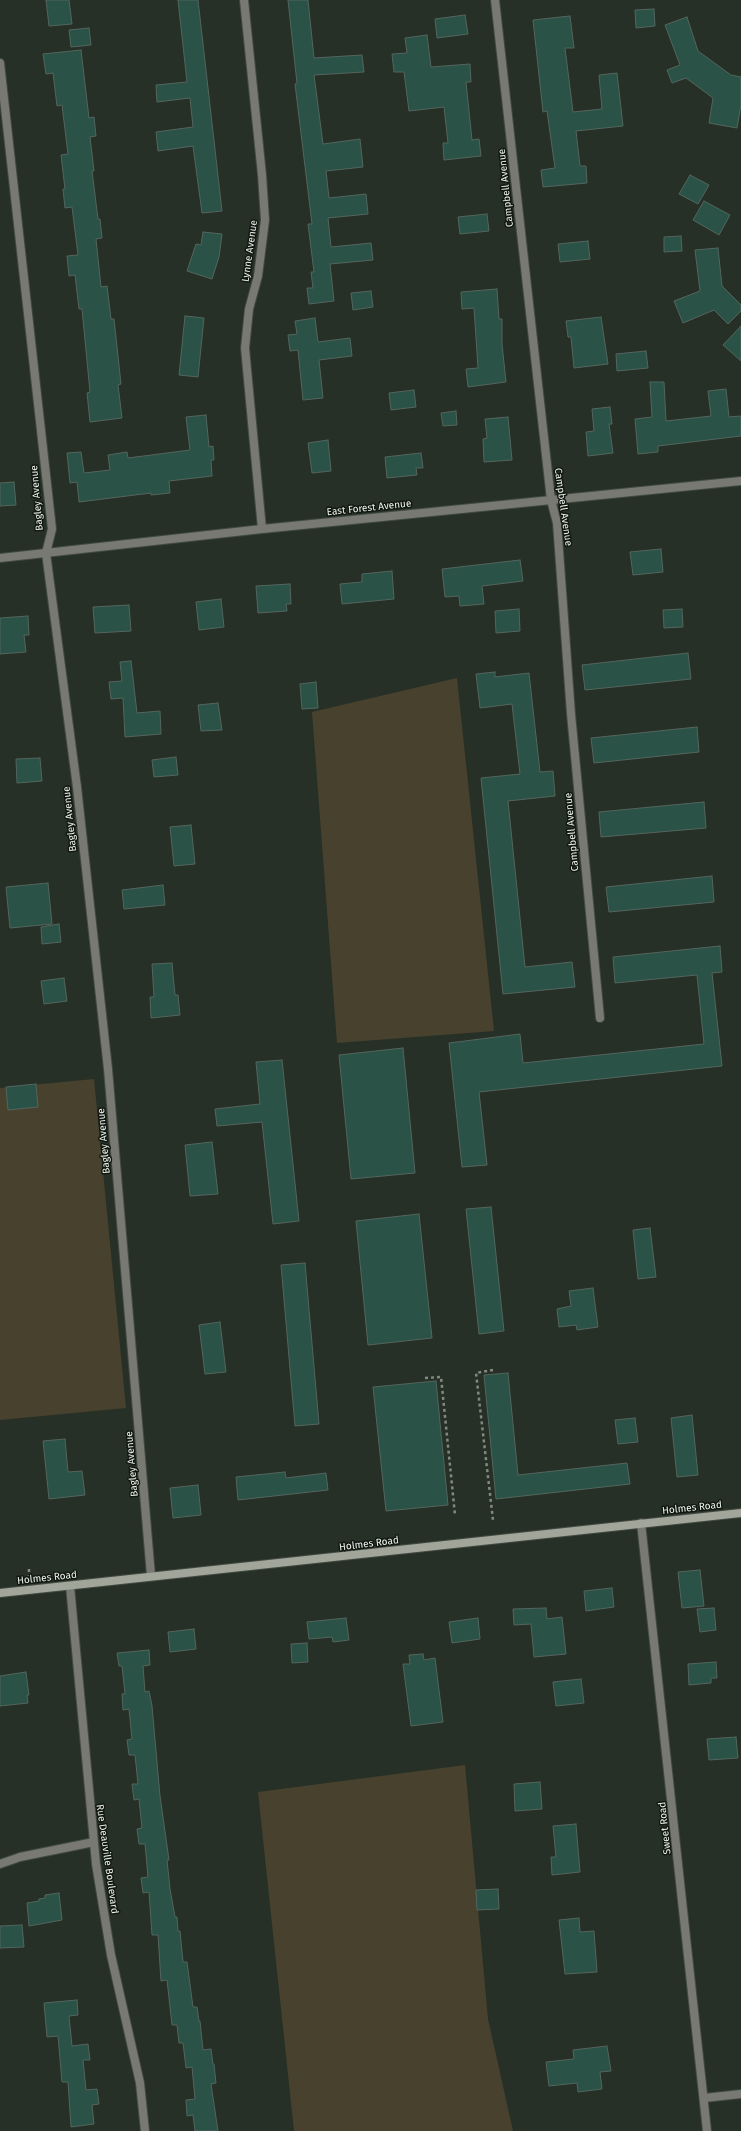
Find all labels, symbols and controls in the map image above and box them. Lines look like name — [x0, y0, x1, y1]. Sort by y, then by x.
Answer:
street label: Campbell Avenue — [496, 148, 516, 228]
street label: Lynne Avenue — [240, 219, 260, 283]
street label: Bagley Avenue — [28, 465, 46, 531]
street label: Campbell Avenue — [552, 467, 574, 547]
street label: East Forest Avenue — [326, 498, 412, 518]
street label: Bagley Avenue — [61, 786, 79, 852]
street label: Campbell Avenue — [563, 792, 581, 872]
street label: Bagley Avenue — [95, 1108, 113, 1174]
street label: Bagley Avenue — [123, 1431, 141, 1497]
street label: Holmes Road — [662, 1499, 722, 1517]
street label: Holmes Road — [339, 1534, 399, 1554]
street label: Holmes Road — [17, 1569, 77, 1587]
street label: Sweet Road — [656, 1801, 674, 1855]
street label: Rue Deauville Boulevard — [93, 1803, 121, 1915]

